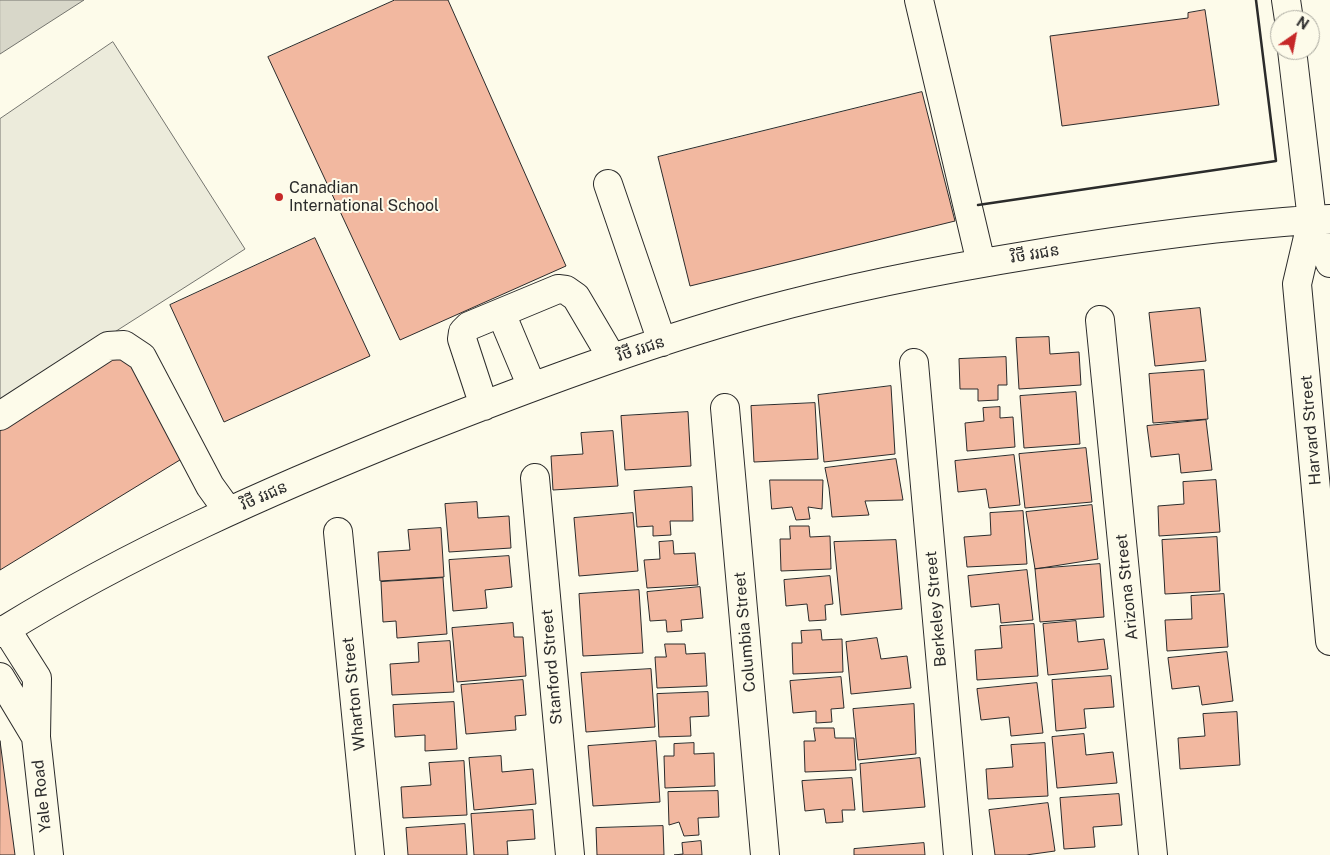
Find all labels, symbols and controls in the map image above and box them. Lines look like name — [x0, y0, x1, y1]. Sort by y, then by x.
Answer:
north arrow — [1270, 10, 1320, 60]
text: N — [1294, 14, 1312, 33]
place label: Canadian International School — [289, 178, 439, 216]
marker: Canadian International School — [273, 191, 285, 203]
street label: វិថី វរជន — [1009, 241, 1061, 267]
street label: វិថី វរជន — [615, 332, 667, 366]
street label: Harvard Street — [1297, 374, 1325, 486]
street label: វិថី វរជន — [238, 478, 290, 514]
street label: Arizona Street — [1112, 533, 1142, 641]
street label: Berkeley Street — [921, 550, 951, 668]
street label: Columbia Street — [730, 571, 760, 693]
street label: Stanford Street — [537, 608, 567, 726]
street label: Wharton Street — [338, 636, 370, 752]
street label: Yale Road — [29, 759, 55, 833]

